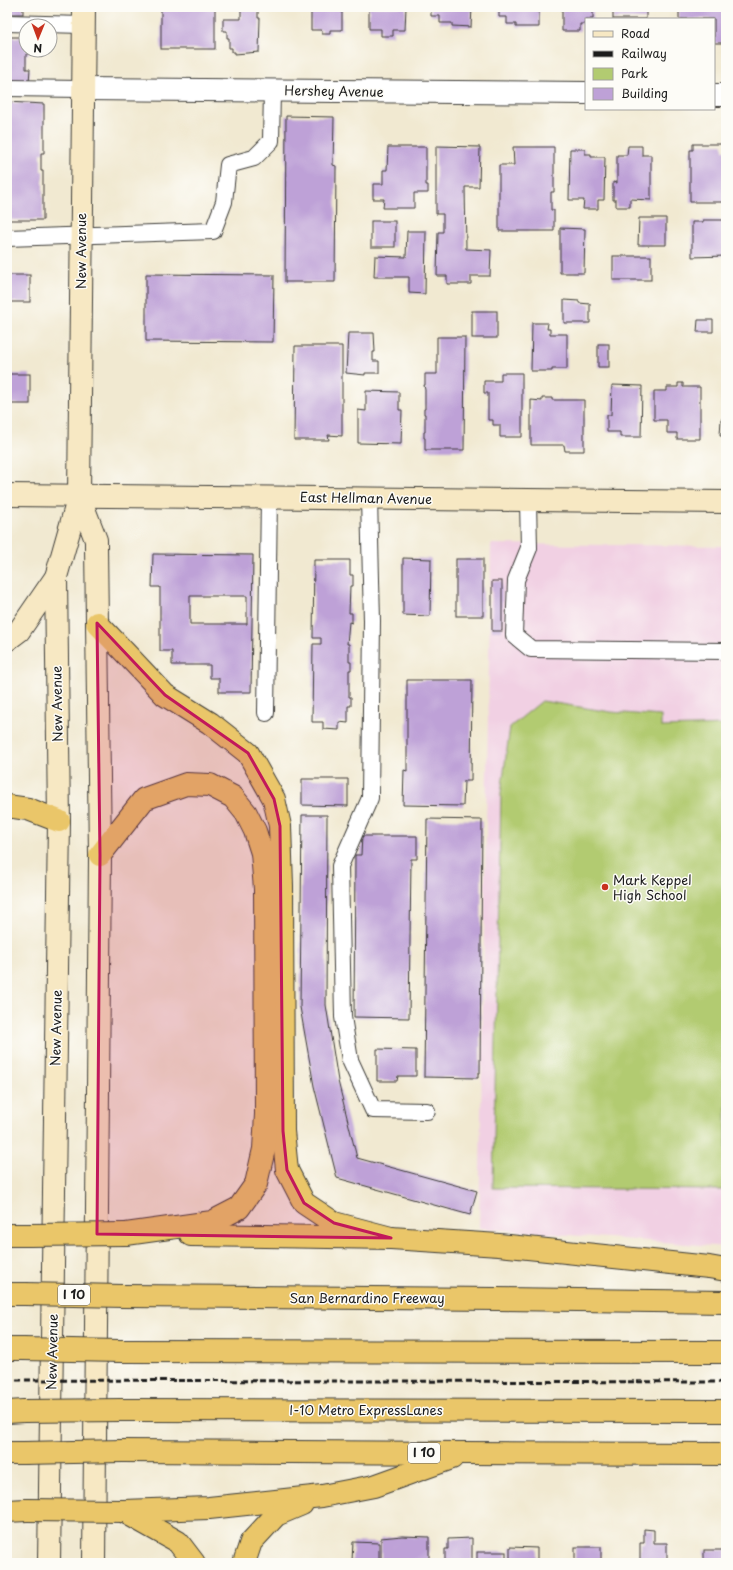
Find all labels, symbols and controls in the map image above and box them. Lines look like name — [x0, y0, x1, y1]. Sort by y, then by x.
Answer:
north arrow — [18, 18, 58, 58]
legend — [585, 18, 715, 110]
text: Road — [621, 24, 650, 42]
text: N — [33, 40, 42, 57]
text: Railway — [621, 44, 667, 62]
text: Park — [621, 64, 648, 82]
street label: Hershey Avenue — [284, 80, 384, 101]
text: Building — [621, 84, 668, 102]
street label: New Avenue — [71, 213, 90, 289]
street label: East Hellman Avenue — [300, 487, 432, 508]
street label: New Avenue — [46, 666, 67, 742]
place label: Mark Keppel High School — [613, 870, 692, 904]
marker: Mark Keppel High School — [600, 882, 610, 892]
street label: New Avenue — [45, 990, 66, 1066]
road number: I 10 — [58, 1285, 90, 1305]
street label: San Bernardino Freeway — [289, 1288, 445, 1307]
street label: New Avenue — [41, 1314, 62, 1390]
street label: I-10 Metro ExpressLanes — [289, 1400, 443, 1419]
road number: I 10 — [408, 1443, 440, 1463]

